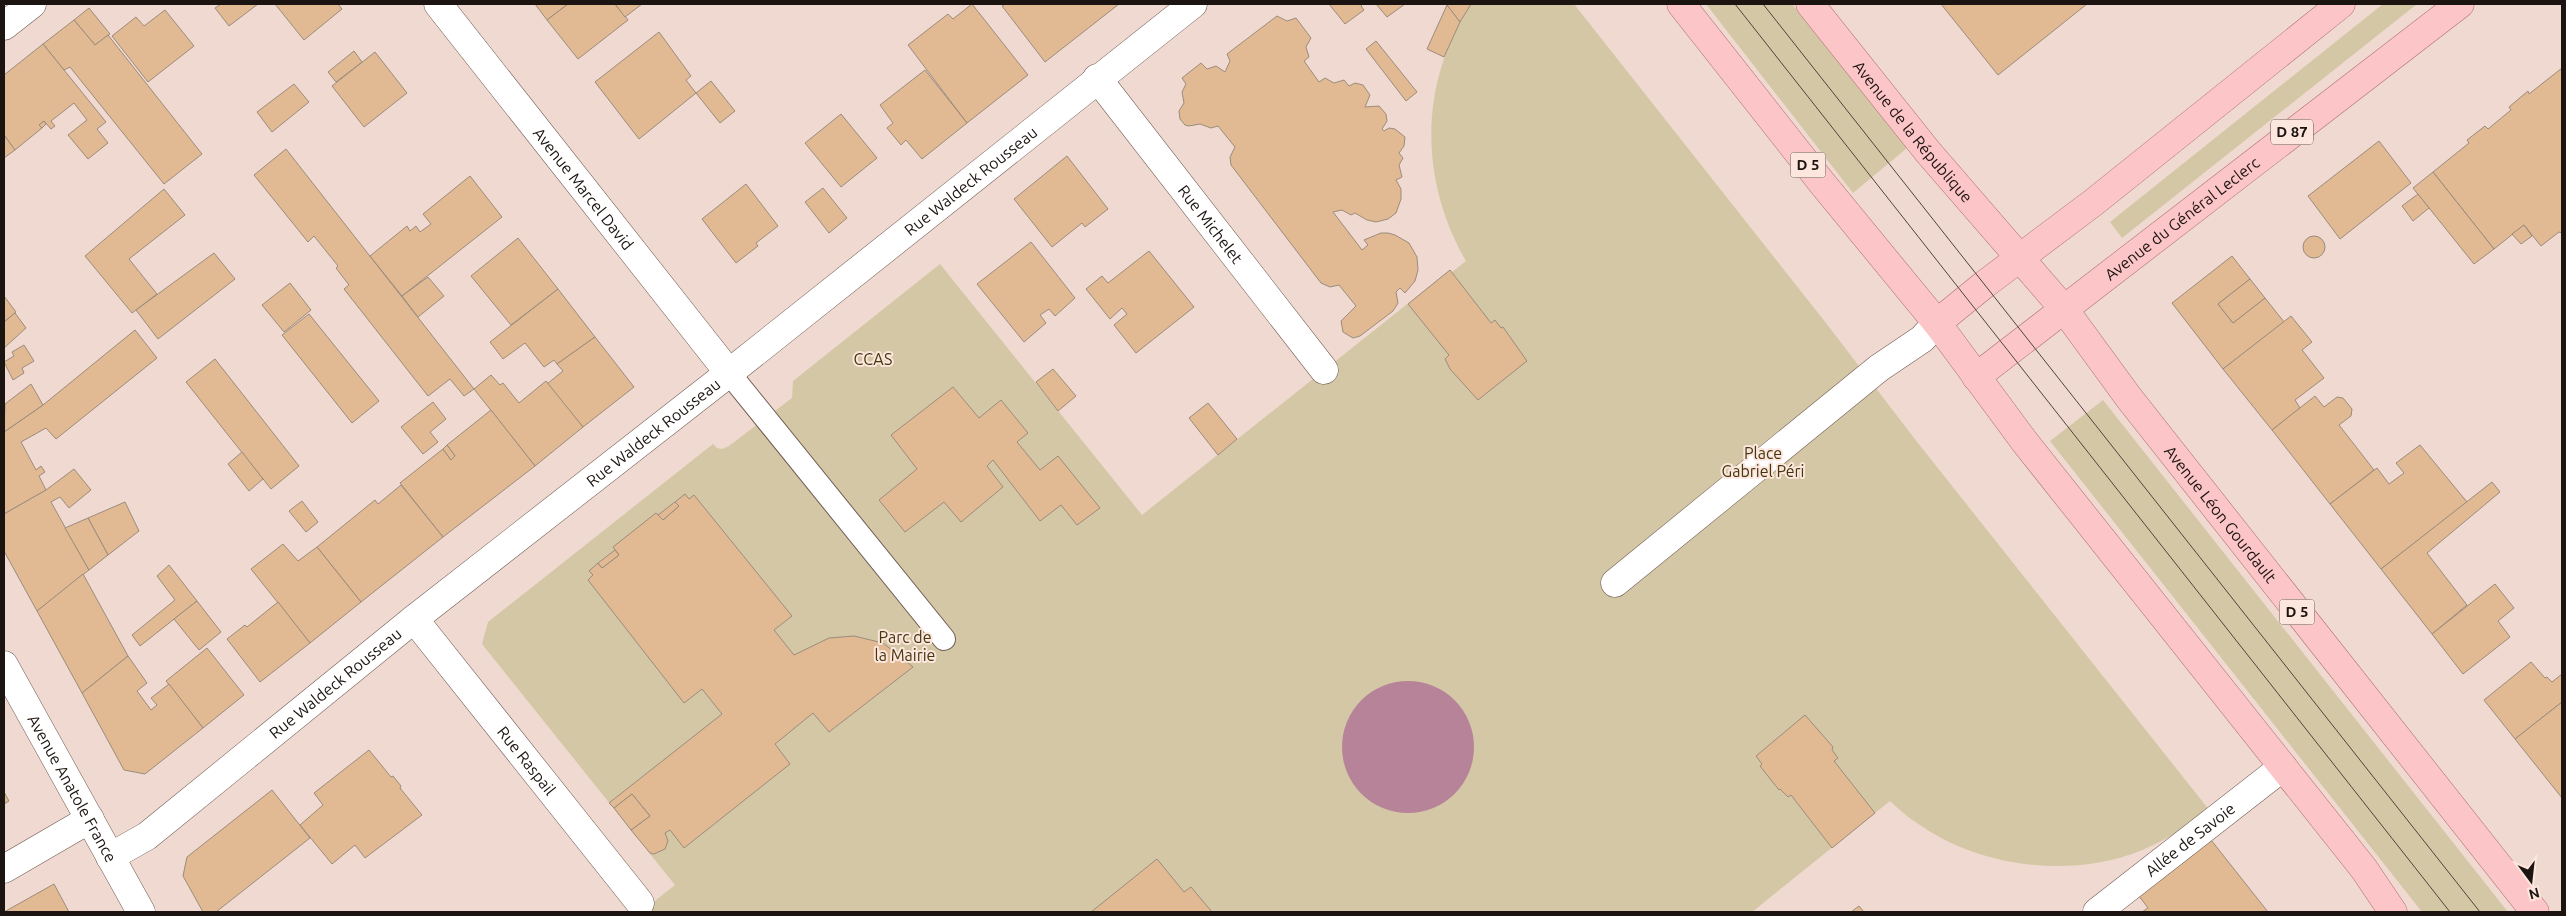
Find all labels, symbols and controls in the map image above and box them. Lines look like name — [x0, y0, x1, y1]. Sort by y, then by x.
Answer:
street label: Avenue de la République — [1850, 57, 1976, 206]
road number: D 87 — [2271, 120, 2313, 144]
street label: Rue Waldeck Rousseau — [901, 123, 1041, 239]
street label: Avenue Marcel David — [530, 124, 637, 253]
road number: D 5 — [1790, 152, 1826, 178]
street label: Avenue du Général Leclerc — [2101, 153, 2263, 284]
street label: Rue Michelet — [1175, 181, 1247, 267]
park label: CCAS — [854, 350, 892, 368]
street label: Rue Waldeck Rousseau — [583, 375, 724, 490]
street label: Avenue Léon Gourdault — [2161, 442, 2281, 587]
park label: Place Gabriel Péri — [1722, 444, 1804, 480]
road number: D 5 — [2280, 600, 2314, 624]
street label: Rue Waldeck Rousseau — [266, 624, 405, 742]
park label: Parc de la Mairie — [875, 628, 935, 664]
street label: Avenue Anatole France — [24, 712, 120, 865]
street label: Rue Raspail — [494, 723, 559, 798]
street label: Allée de Savoie — [2142, 799, 2238, 880]
north arrow — [2506, 856, 2556, 906]
text: N — [2527, 884, 2541, 903]

